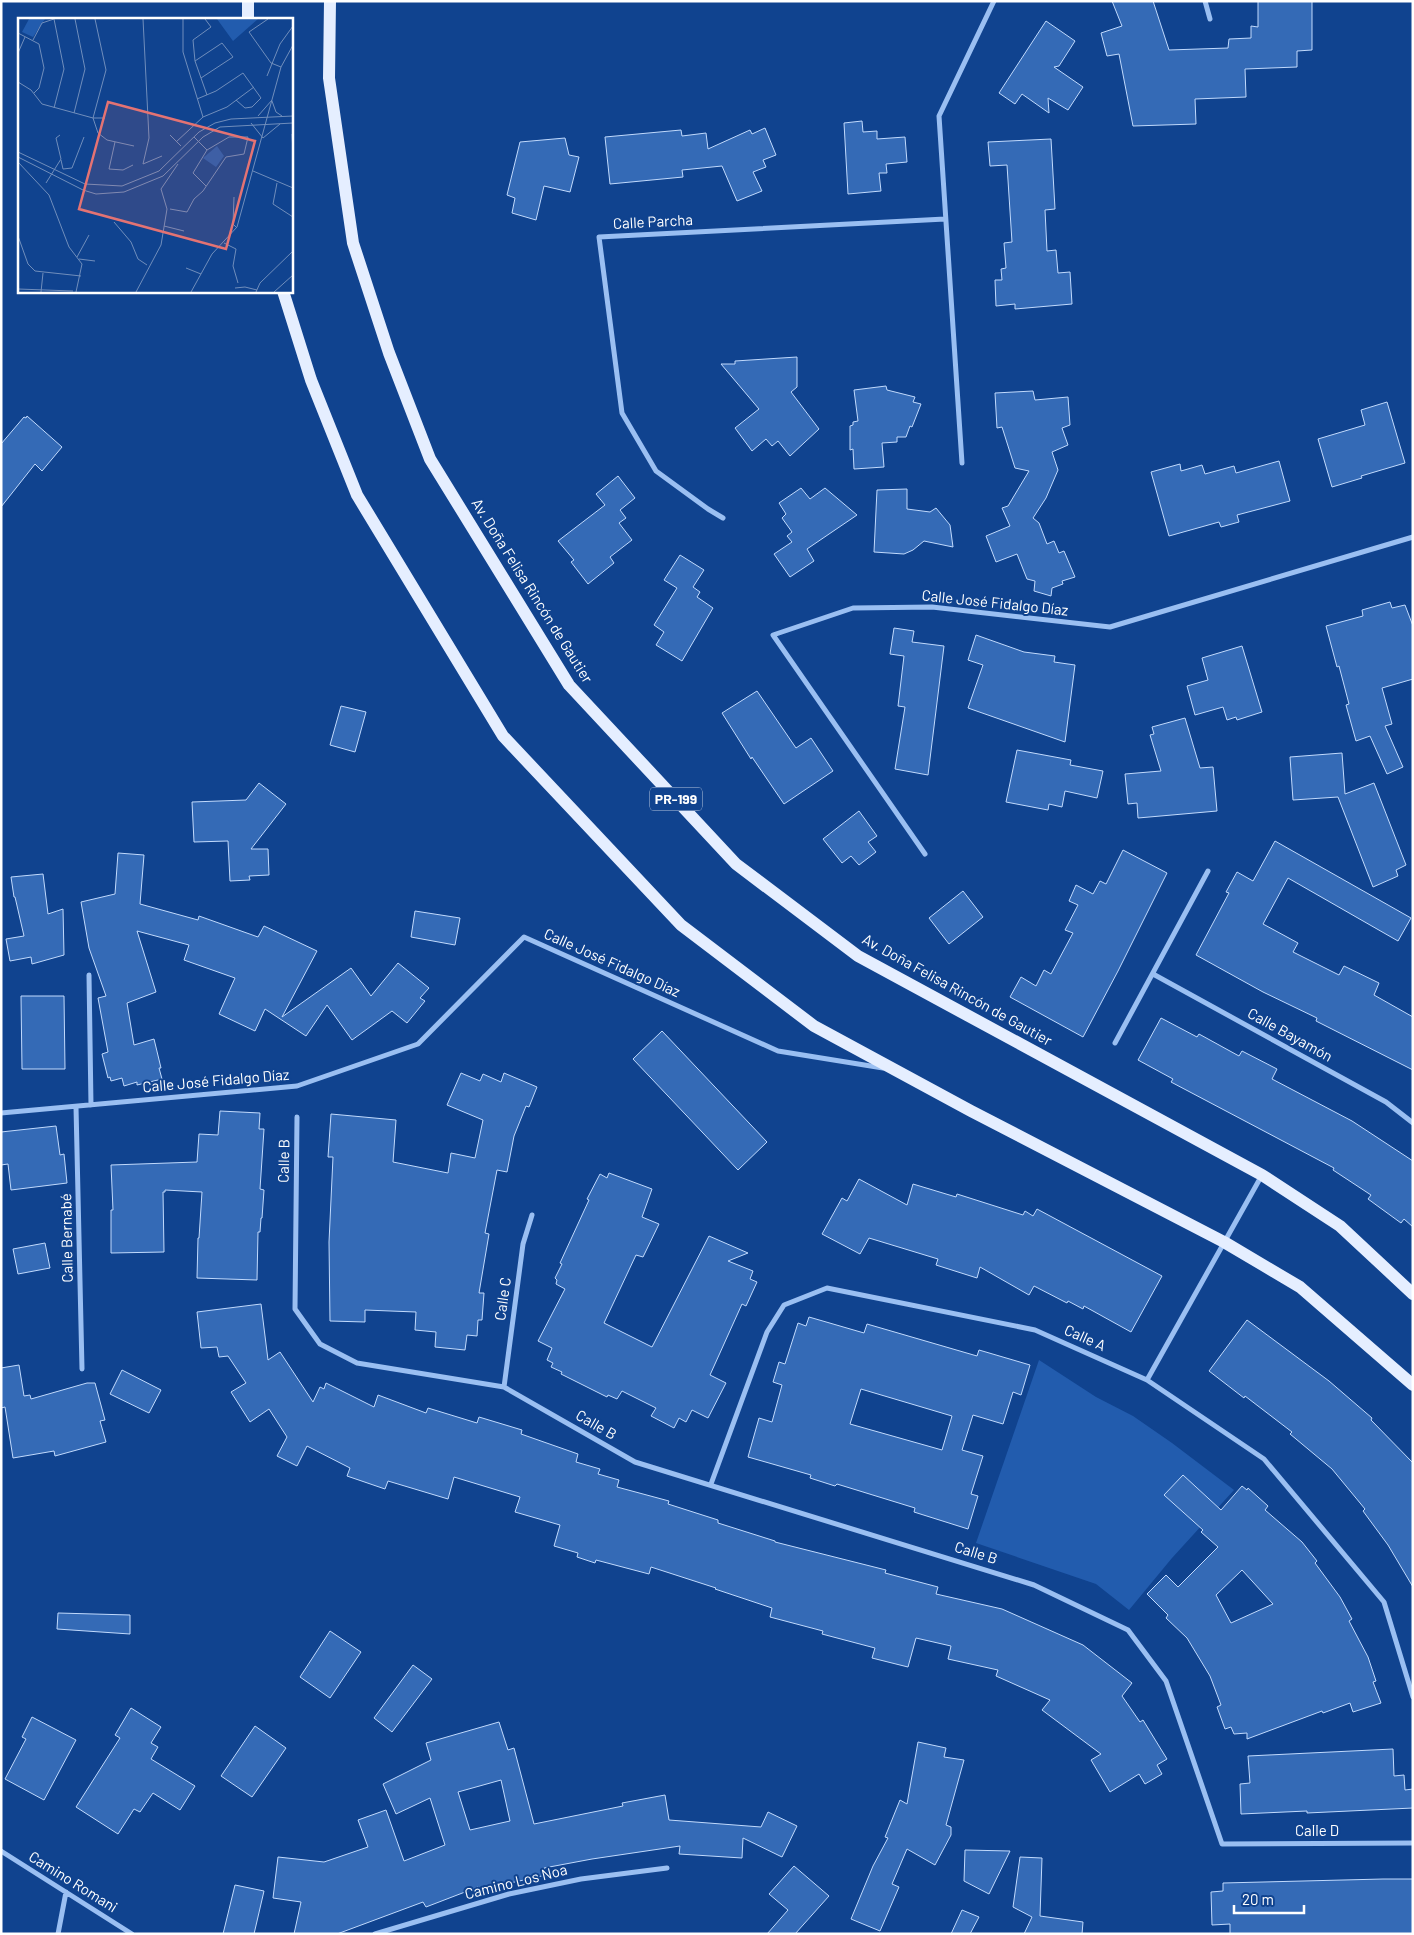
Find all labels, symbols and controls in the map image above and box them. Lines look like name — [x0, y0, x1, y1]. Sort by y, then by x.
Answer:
inset map — [18, 18, 292, 292]
street label: Calle Parcha — [613, 210, 693, 232]
street label: Av. Doña Felisa Rincón de Gautier — [468, 495, 598, 687]
street label: Calle José Fidalgo Díaz — [921, 585, 1070, 619]
road number: PR-199 — [650, 788, 702, 811]
street label: Calle José Fidalgo Díaz — [541, 924, 684, 1000]
street label: Av. Doña Felisa Rincón de Gautier — [859, 929, 1056, 1049]
street label: Calle Bayamón — [1245, 1003, 1336, 1065]
street label: Calle José Fidalgo Díaz — [142, 1065, 290, 1095]
street label: Calle B — [274, 1139, 292, 1183]
street label: Calle Bernabé — [56, 1193, 76, 1283]
street label: Calle C — [490, 1276, 514, 1322]
street label: Calle A — [1062, 1320, 1109, 1354]
street label: Calle B — [573, 1405, 620, 1443]
street label: Calle B — [953, 1537, 1000, 1567]
street label: Calle D — [1295, 1821, 1339, 1839]
street label: Camino Romani — [26, 1847, 121, 1916]
street label: Camino Los Noa — [463, 1860, 569, 1902]
scale bar — [1234, 1882, 1304, 1914]
text: 20 m — [1242, 1890, 1274, 1908]

